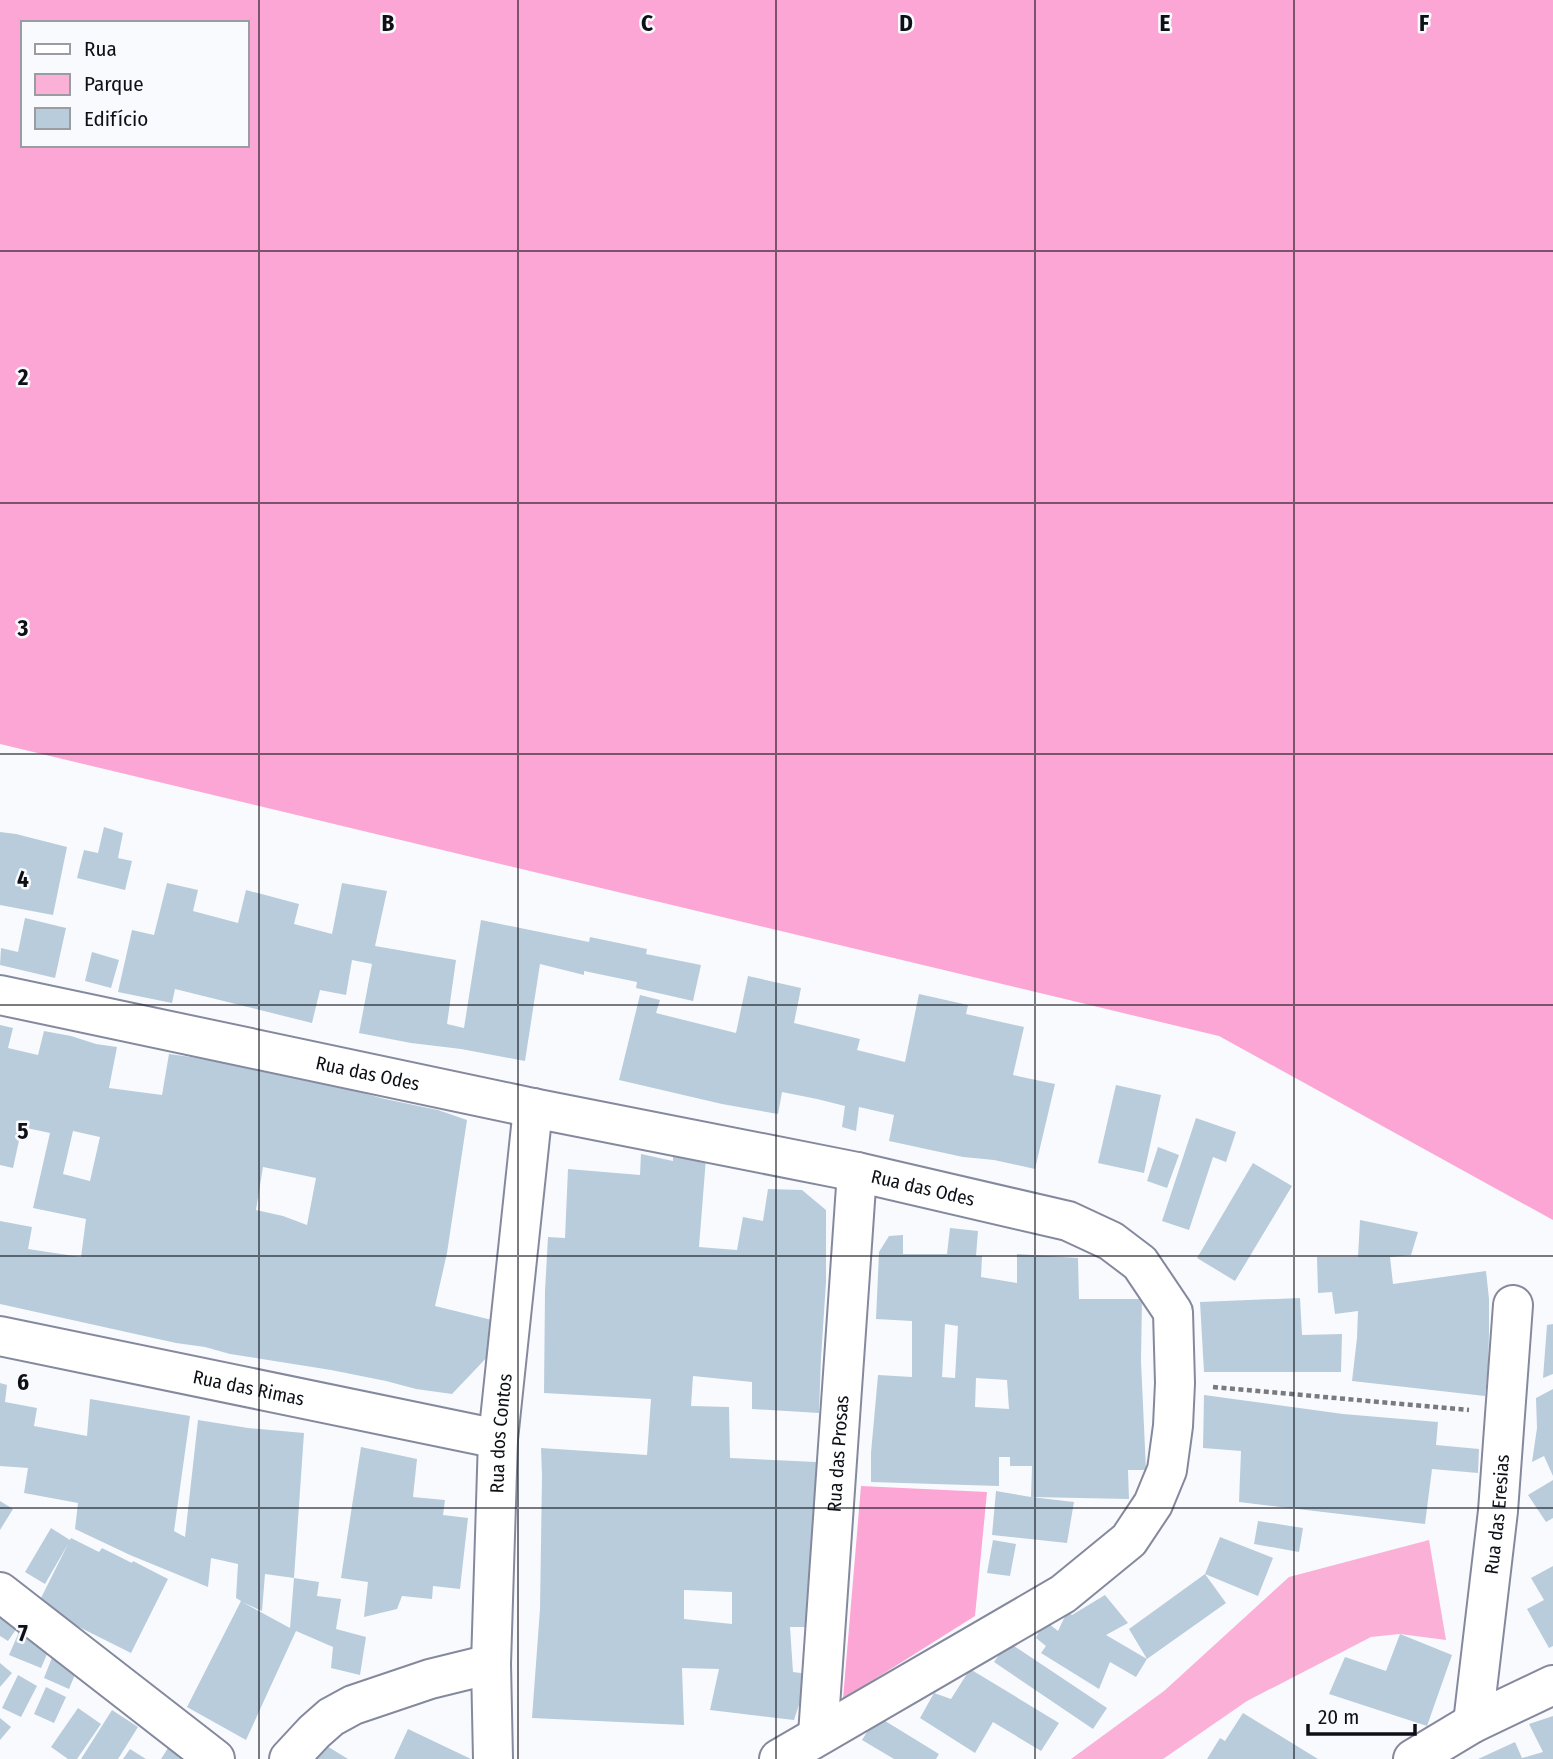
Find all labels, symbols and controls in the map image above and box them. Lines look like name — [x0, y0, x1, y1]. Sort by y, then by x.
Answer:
text: B — [382, 9, 395, 37]
text: C — [641, 9, 653, 37]
text: D — [899, 9, 913, 37]
text: E — [1160, 9, 1171, 37]
text: F — [1419, 9, 1429, 37]
legend — [21, 21, 248, 147]
text: Rua — [84, 36, 117, 62]
text: Parque — [84, 71, 144, 97]
text: Edifício — [84, 106, 148, 132]
text: 2 — [17, 363, 29, 391]
text: 3 — [17, 614, 29, 642]
text: 4 — [17, 865, 29, 893]
street label: Rua das Odes — [314, 1051, 422, 1095]
text: 5 — [17, 1117, 29, 1145]
street label: Rua das Odes — [869, 1164, 977, 1211]
street label: Rua das Rimas — [191, 1365, 306, 1410]
text: 6 — [17, 1368, 29, 1396]
street label: Rua dos Contos — [485, 1372, 516, 1494]
street label: Rua das Prosas — [822, 1395, 853, 1513]
street label: Rua das Eresias — [1479, 1454, 1514, 1576]
text: 7 — [18, 1619, 28, 1647]
scale bar — [1308, 1692, 1415, 1736]
text: 20 m — [1318, 1704, 1359, 1730]

